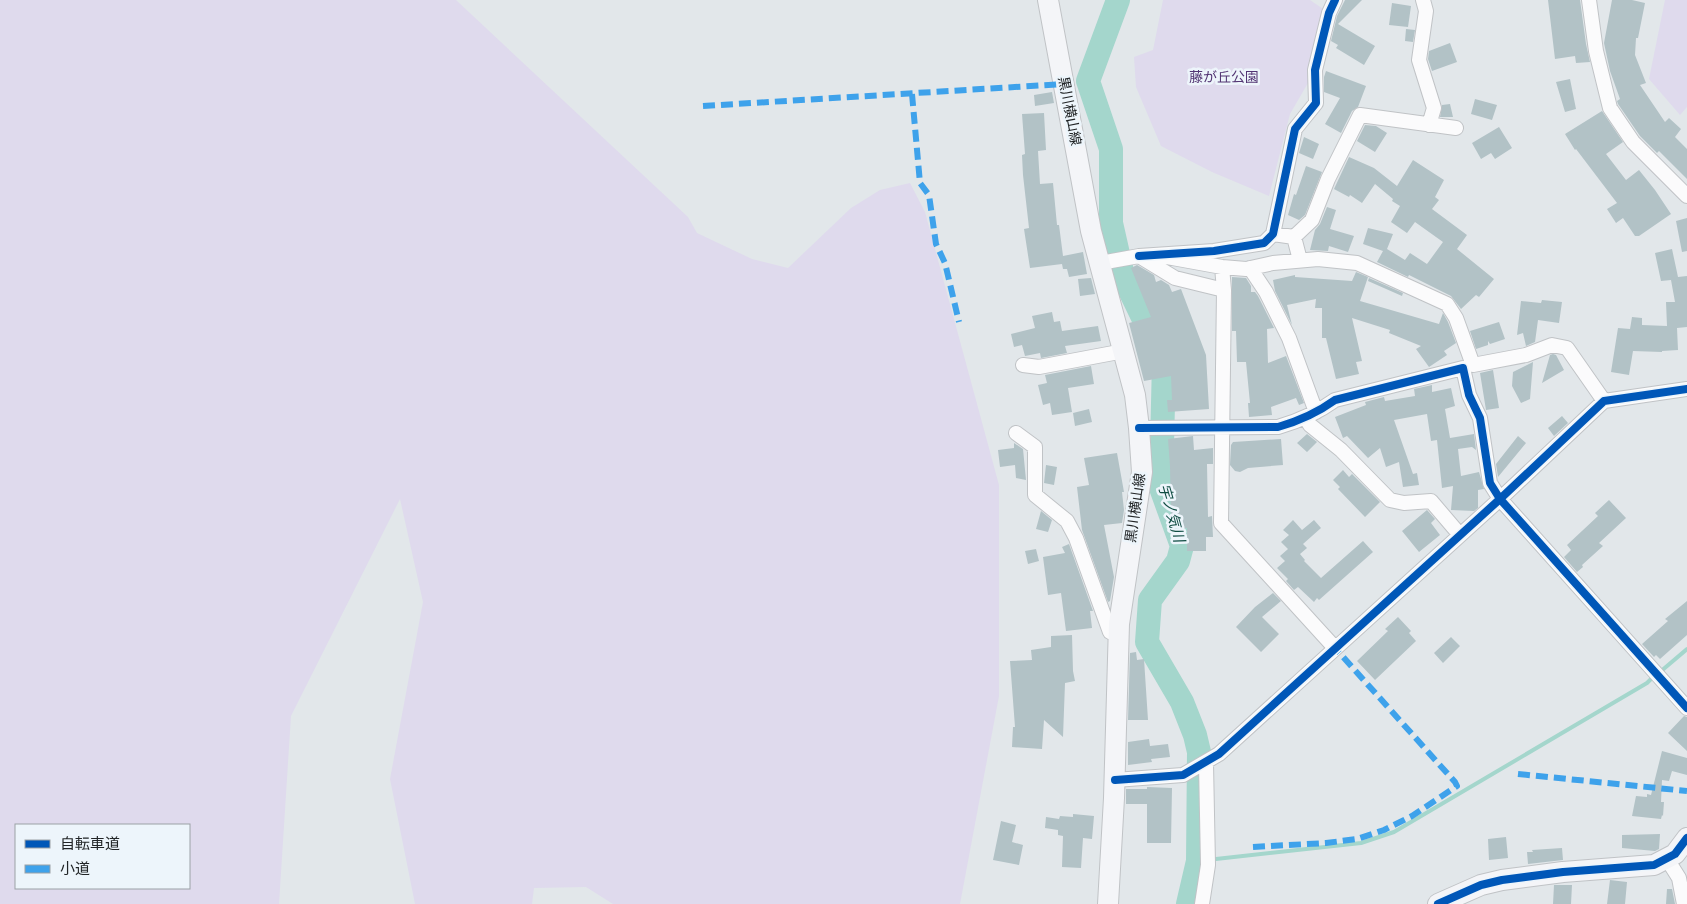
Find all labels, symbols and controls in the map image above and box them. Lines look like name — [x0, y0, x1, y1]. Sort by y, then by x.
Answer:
park label: 藤が丘公園 — [1189, 68, 1259, 88]
street label: 黒川横山線 — [1053, 75, 1085, 147]
street label: 黒川横山線 — [1121, 472, 1151, 544]
water label: 宇ノ気川 — [1153, 481, 1190, 547]
legend — [15, 824, 190, 889]
text: 自転車道 — [60, 834, 120, 855]
text: 小道 — [60, 859, 90, 880]

